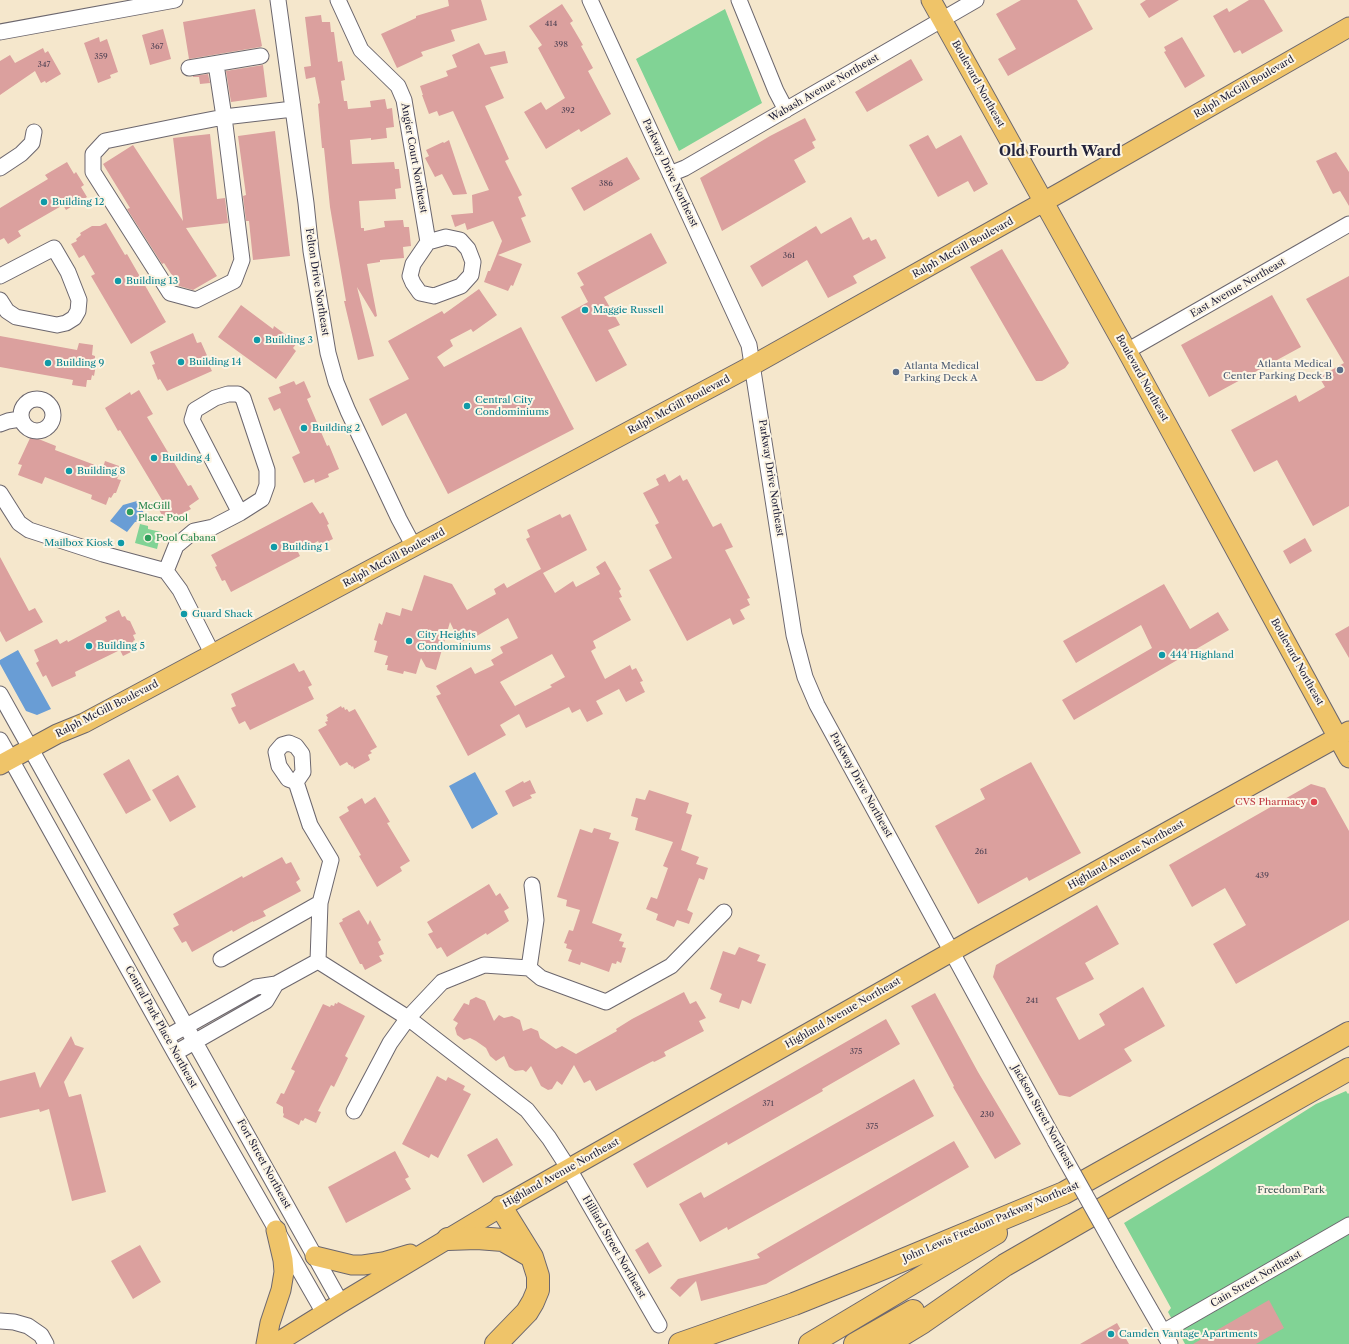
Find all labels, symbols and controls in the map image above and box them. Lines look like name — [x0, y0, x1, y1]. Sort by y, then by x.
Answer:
house number: 414 — [545, 19, 557, 29]
street label: Boulevard Northeast — [949, 38, 1007, 130]
house number: 398 — [554, 40, 568, 50]
house number: 367 — [151, 42, 163, 52]
house number: 359 — [94, 52, 108, 62]
street label: Wabash Avenue Northeast — [767, 52, 881, 124]
street label: Ralph McGill Boulevard — [1192, 53, 1296, 121]
house number: 347 — [38, 60, 50, 70]
street label: Angier Court Northeast — [398, 102, 430, 214]
house number: 392 — [561, 106, 575, 116]
street label: Parkway Drive Northeast — [640, 117, 700, 229]
district label: Old Fourth Ward — [999, 144, 1121, 160]
house number: 386 — [599, 179, 613, 189]
place label: Building 12 — [52, 196, 104, 208]
marker: Building 12 — [39, 197, 49, 207]
street label: Ralph McGill Boulevard — [910, 215, 1016, 281]
street label: Felton Drive Northeast — [303, 227, 331, 337]
house number: 361 — [783, 251, 795, 261]
street label: East Avenue Northeast — [1188, 256, 1288, 320]
place label: Building 13 — [126, 275, 178, 287]
marker: Building 13 — [113, 276, 123, 286]
place label: Maggie Russell — [593, 304, 664, 316]
marker: Maggie Russell — [580, 305, 590, 315]
street label: Boulevard Northeast — [1113, 332, 1171, 424]
place label: Building 3 — [265, 334, 313, 346]
marker: Building 3 — [252, 335, 262, 345]
place label: Building 14 — [189, 356, 241, 368]
place label: Building 9 — [56, 357, 104, 369]
marker: Building 14 — [176, 357, 186, 367]
marker: Building 9 — [43, 358, 53, 368]
place label: Atlanta Medical Center Parking Deck B — [1223, 358, 1332, 382]
place label: Atlanta Medical Parking Deck A — [904, 360, 979, 384]
marker: Atlanta Medical Center Parking Deck B — [1335, 365, 1345, 375]
marker: Atlanta Medical Parking Deck A — [891, 367, 901, 377]
street label: Ralph McGill Boulevard — [626, 373, 732, 437]
place label: Central City Condominiums — [475, 394, 549, 418]
marker: Central City Condominiums — [462, 401, 472, 411]
street label: Parkway Drive Northeast — [756, 419, 786, 537]
place label: Building 2 — [312, 422, 360, 434]
marker: Building 2 — [299, 423, 309, 433]
place label: Building 4 — [162, 452, 210, 464]
marker: Building 4 — [149, 453, 159, 463]
place label: Building 8 — [77, 465, 125, 477]
marker: Building 8 — [64, 466, 74, 476]
place label: McGill Place Pool — [138, 500, 188, 524]
marker: McGill Place Pool — [125, 507, 135, 517]
street label: Ralph McGill Boulevard — [341, 526, 447, 590]
place label: Pool Cabana — [156, 532, 216, 544]
marker: Pool Cabana — [143, 533, 153, 543]
place label: Mailbox Kiosk — [44, 537, 113, 549]
marker: Mailbox Kiosk — [116, 538, 126, 548]
place label: Building 1 — [282, 541, 329, 553]
marker: Building 1 — [269, 542, 279, 552]
place label: Guard Shack — [192, 608, 253, 620]
marker: Guard Shack — [179, 609, 189, 619]
street label: Boulevard Northeast — [1268, 616, 1326, 708]
place label: City Heights Condominiums — [417, 629, 491, 652]
marker: City Heights Condominiums — [404, 636, 414, 646]
place label: Building 5 — [97, 640, 145, 652]
marker: Building 5 — [84, 641, 94, 651]
place label: 444 Highland — [1170, 649, 1234, 661]
marker: 444 Highland — [1157, 650, 1167, 660]
street label: Ralph McGill Boulevard — [54, 678, 160, 740]
street label: Parkway Drive Northeast — [827, 730, 895, 840]
place label: CVS Pharmacy — [1235, 796, 1306, 808]
marker: CVS Pharmacy — [1309, 797, 1319, 807]
street label: Highland Avenue Northeast — [1066, 818, 1186, 892]
house number: 261 — [975, 847, 987, 857]
house number: 439 — [1255, 871, 1269, 881]
street label: Central Park Place Northeast — [122, 964, 200, 1090]
street label: Highland Avenue Northeast — [783, 975, 903, 1051]
house number: 241 — [1026, 996, 1038, 1006]
house number: 375 — [850, 1047, 862, 1057]
street label: Jackson Street Northeast — [1009, 1063, 1077, 1171]
house number: 371 — [762, 1099, 774, 1109]
house number: 230 — [980, 1110, 994, 1120]
street label: Fort Street Northeast — [234, 1117, 294, 1211]
house number: 375 — [866, 1122, 878, 1132]
street label: Highland Avenue Northeast — [501, 1136, 621, 1210]
street label: John Lewis Freedom Parkway Northeast — [901, 1179, 1081, 1265]
park label: Freedom Park — [1257, 1184, 1325, 1196]
street label: Hilliard Street Northeast — [580, 1194, 648, 1300]
street label: Cain Street Northeast — [1208, 1248, 1304, 1310]
place label: Camden Vantage Apartments — [1119, 1328, 1258, 1340]
marker: Camden Vantage Apartments — [1106, 1329, 1116, 1339]

